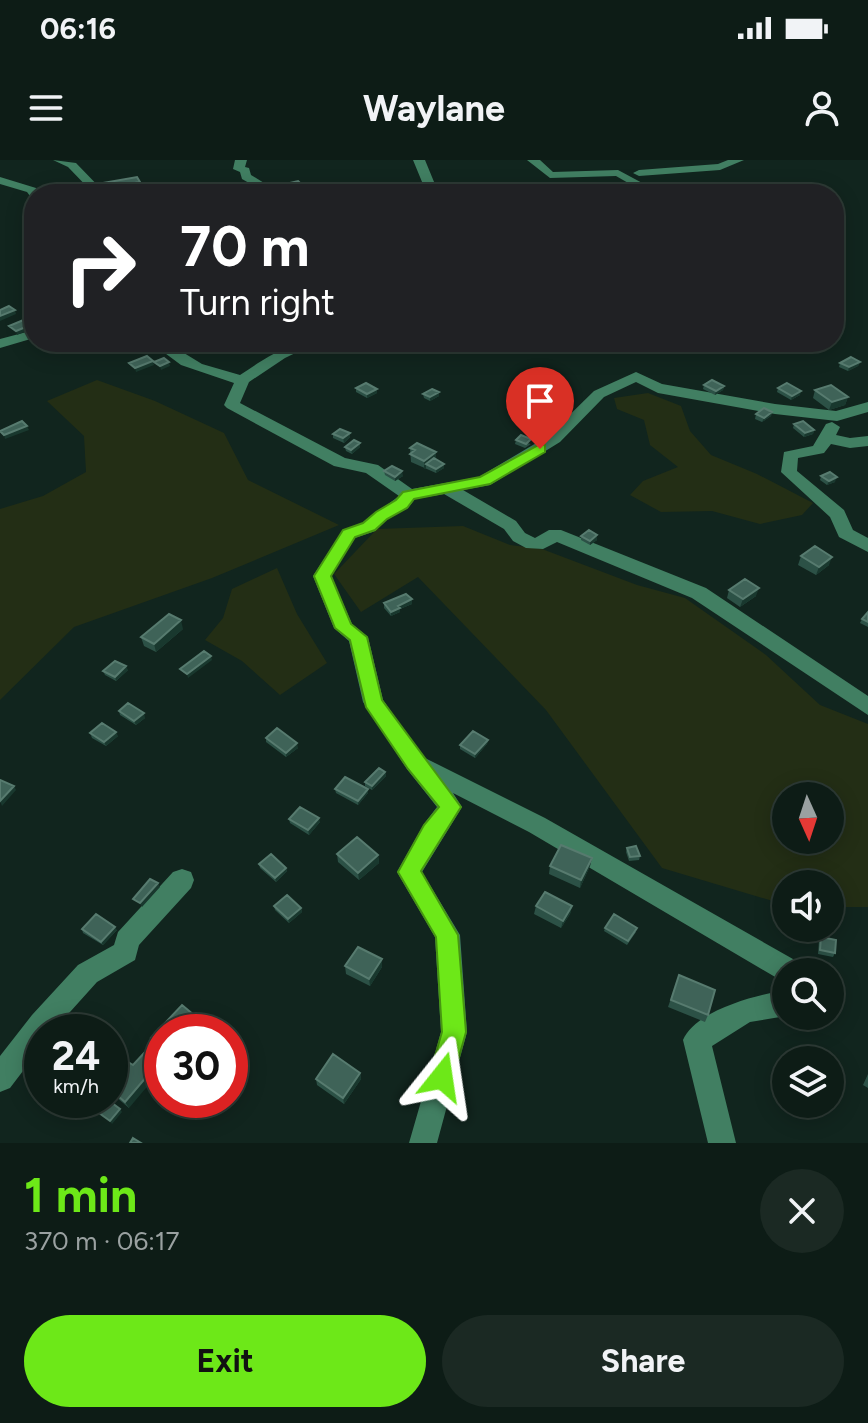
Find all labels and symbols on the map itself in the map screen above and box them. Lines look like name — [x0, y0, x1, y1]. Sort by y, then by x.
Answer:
pin — [506, 367, 574, 449]
north arrow — [772, 782, 844, 854]
speed limit sign: 30 — [144, 1014, 248, 1118]
position arrow — [400, 1035, 484, 1119]

